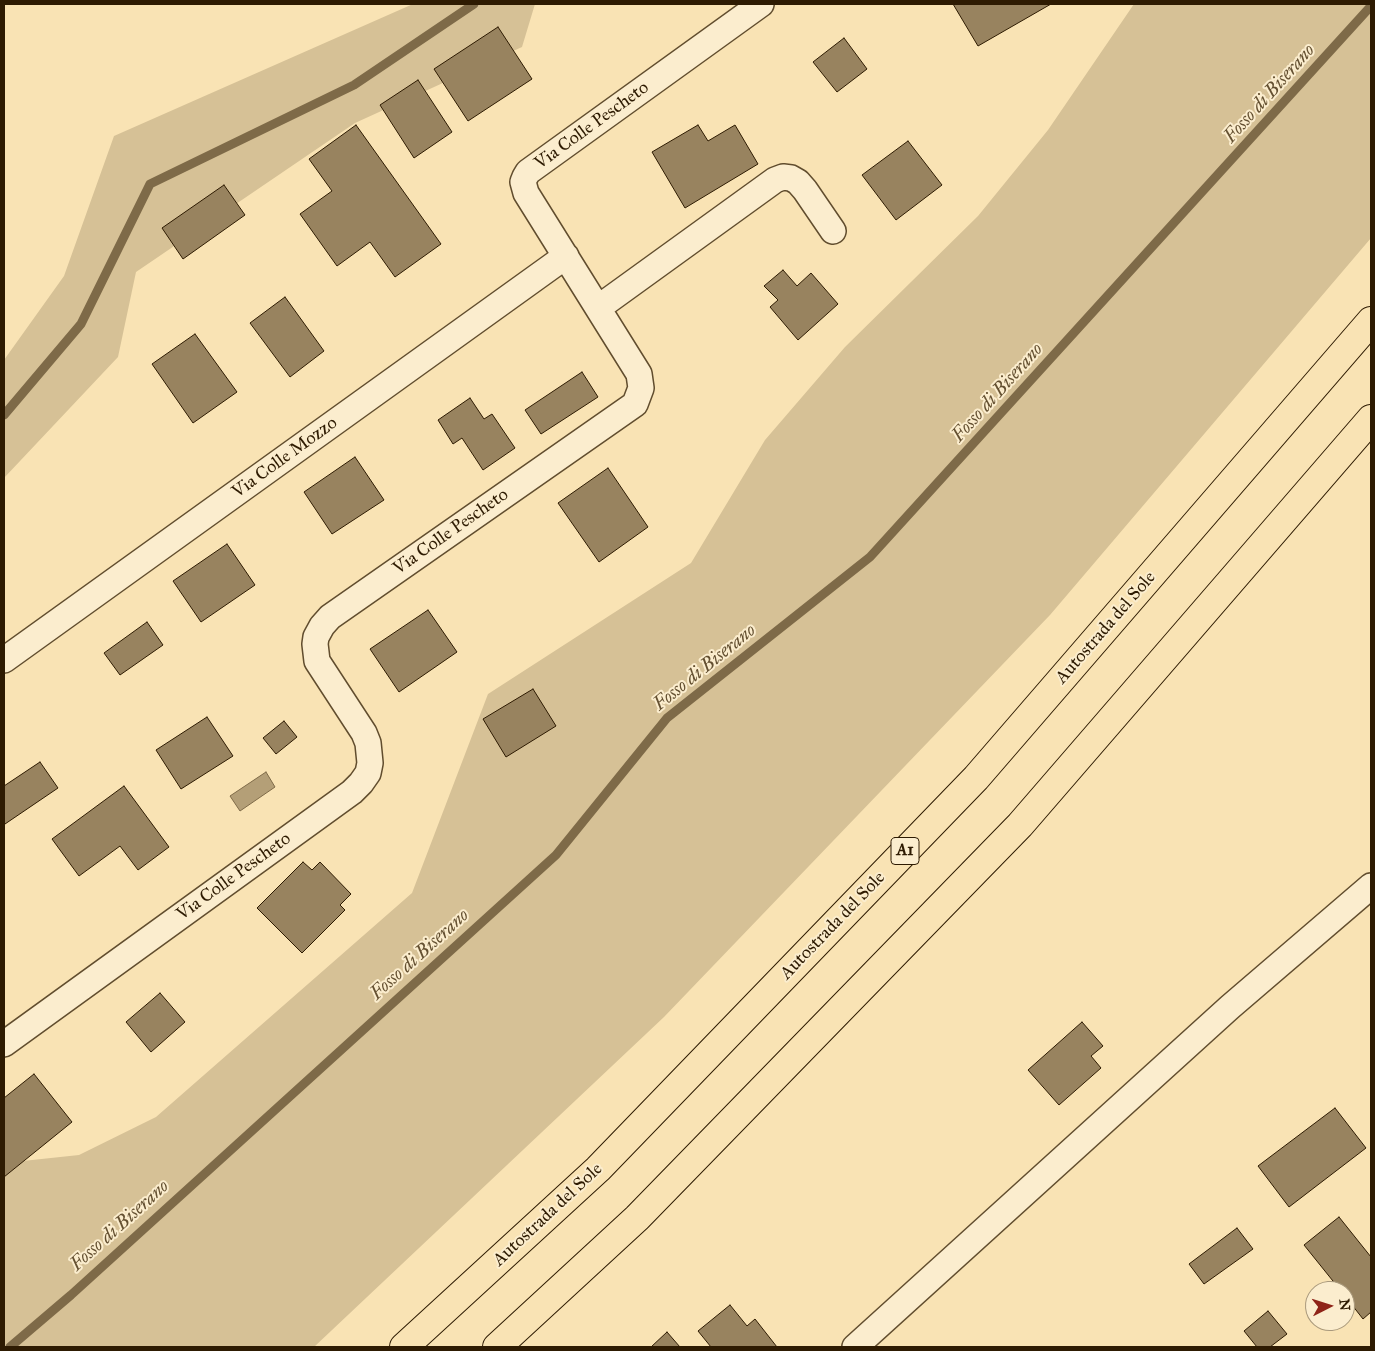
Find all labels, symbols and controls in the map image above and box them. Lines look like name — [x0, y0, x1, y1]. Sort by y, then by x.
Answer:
water label: Fosso di Biserano — [1220, 40, 1320, 148]
street label: Via Colle Pescheto — [531, 77, 653, 175]
water label: Fosso di Biserano — [948, 339, 1048, 447]
street label: Via Colle Mozzo — [228, 413, 342, 503]
street label: Via Colle Pescheto — [389, 484, 513, 580]
street label: Autostrada del Sole — [1051, 567, 1161, 689]
water label: Fosso di Biserano — [649, 620, 761, 716]
street label: Via Colle Pescheto — [173, 828, 295, 926]
road number: A1 — [891, 838, 919, 864]
street label: Autostrada del Sole — [776, 867, 890, 985]
water label: Fosso di Biserano — [366, 905, 474, 1005]
street label: Autostrada del Sole — [489, 1159, 607, 1271]
water label: Fosso di Biserano — [66, 1176, 174, 1276]
north arrow — [1305, 1281, 1355, 1331]
text: N — [1335, 1298, 1353, 1311]

